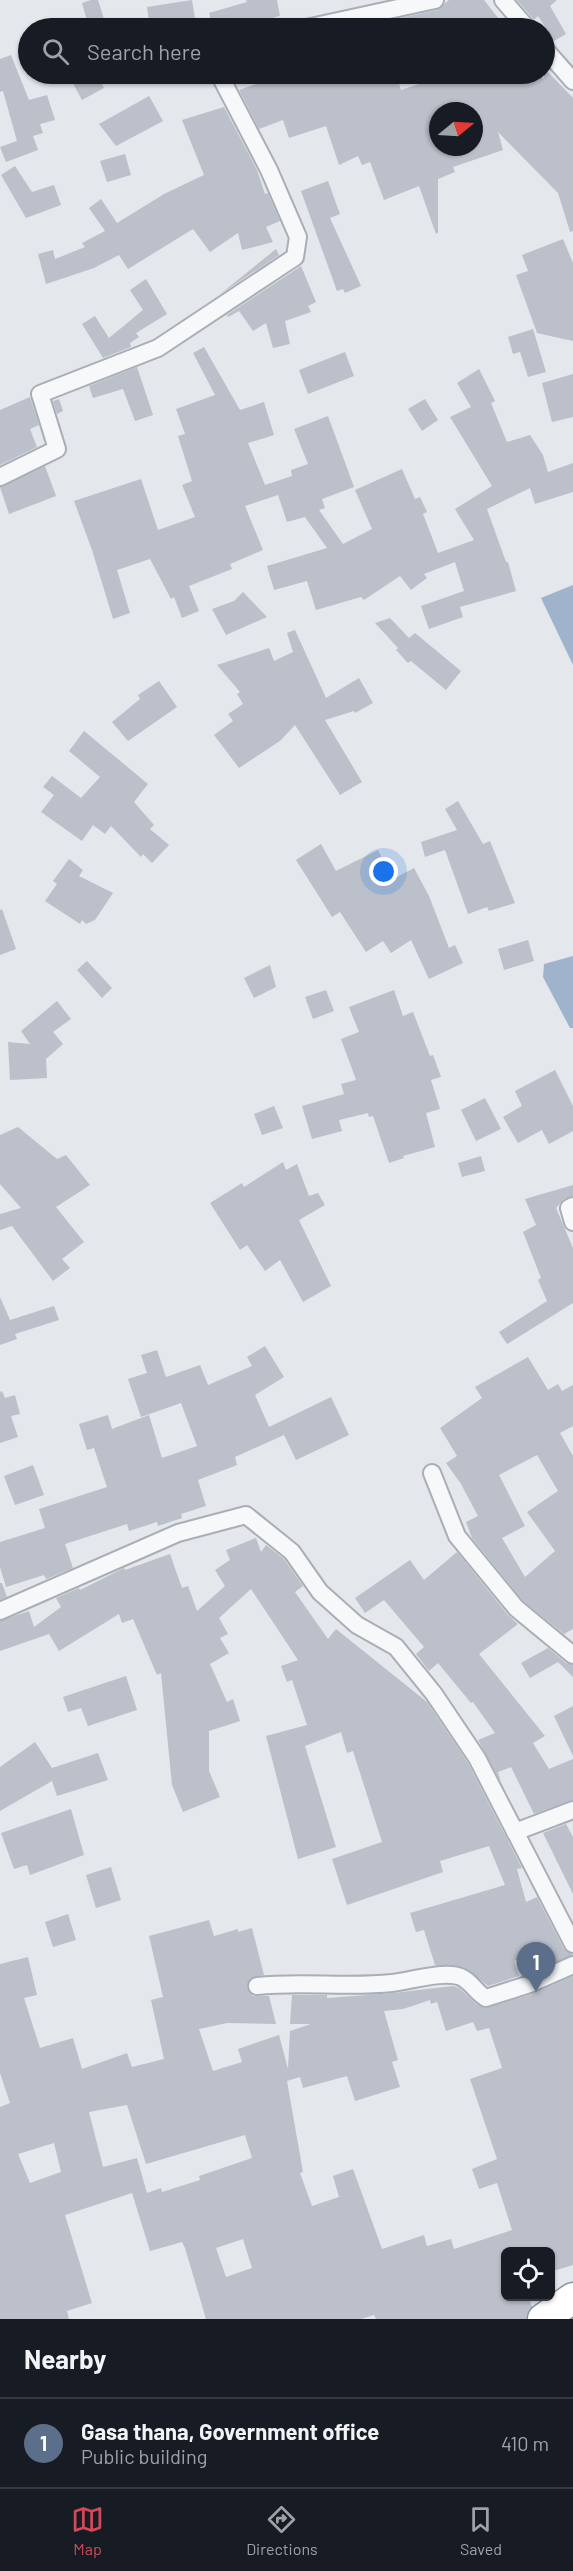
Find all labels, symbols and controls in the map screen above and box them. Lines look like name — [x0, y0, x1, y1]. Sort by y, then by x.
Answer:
search box — [18, 18, 555, 84]
icon: search — [39, 35, 72, 68]
text: Search here — [87, 38, 201, 64]
north arrow — [429, 102, 483, 156]
your location — [369, 857, 398, 886]
pin: 1 — [516, 1942, 556, 1992]
map controls — [501, 2247, 555, 2301]
button: locate — [501, 2247, 555, 2301]
text: Nearby — [24, 2343, 106, 2374]
text: Gasa thana, Government office — [81, 2418, 379, 2444]
text: 1 — [40, 2431, 47, 2455]
text: 410 m — [501, 2431, 549, 2455]
text: Public building — [81, 2444, 207, 2468]
tab: Map — [71, 2503, 104, 2558]
tab: Directions — [246, 2503, 318, 2558]
tab: Saved — [460, 2503, 502, 2558]

